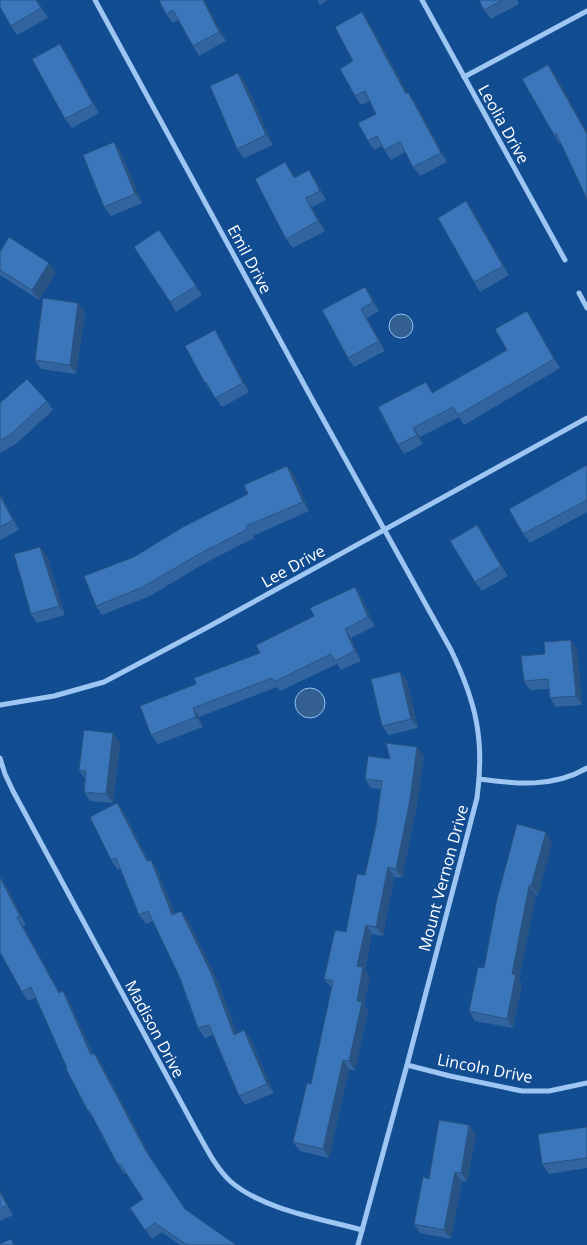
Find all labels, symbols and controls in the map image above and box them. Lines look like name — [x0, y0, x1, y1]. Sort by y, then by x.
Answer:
street label: Leolia Drive — [473, 81, 535, 168]
street label: Emil Drive — [223, 221, 277, 297]
street label: Lee Drive — [257, 539, 329, 593]
street label: Mount Vernon Drive — [413, 802, 473, 954]
street label: Madison Drive — [120, 976, 190, 1082]
street label: Lincoln Drive — [435, 1048, 535, 1088]

